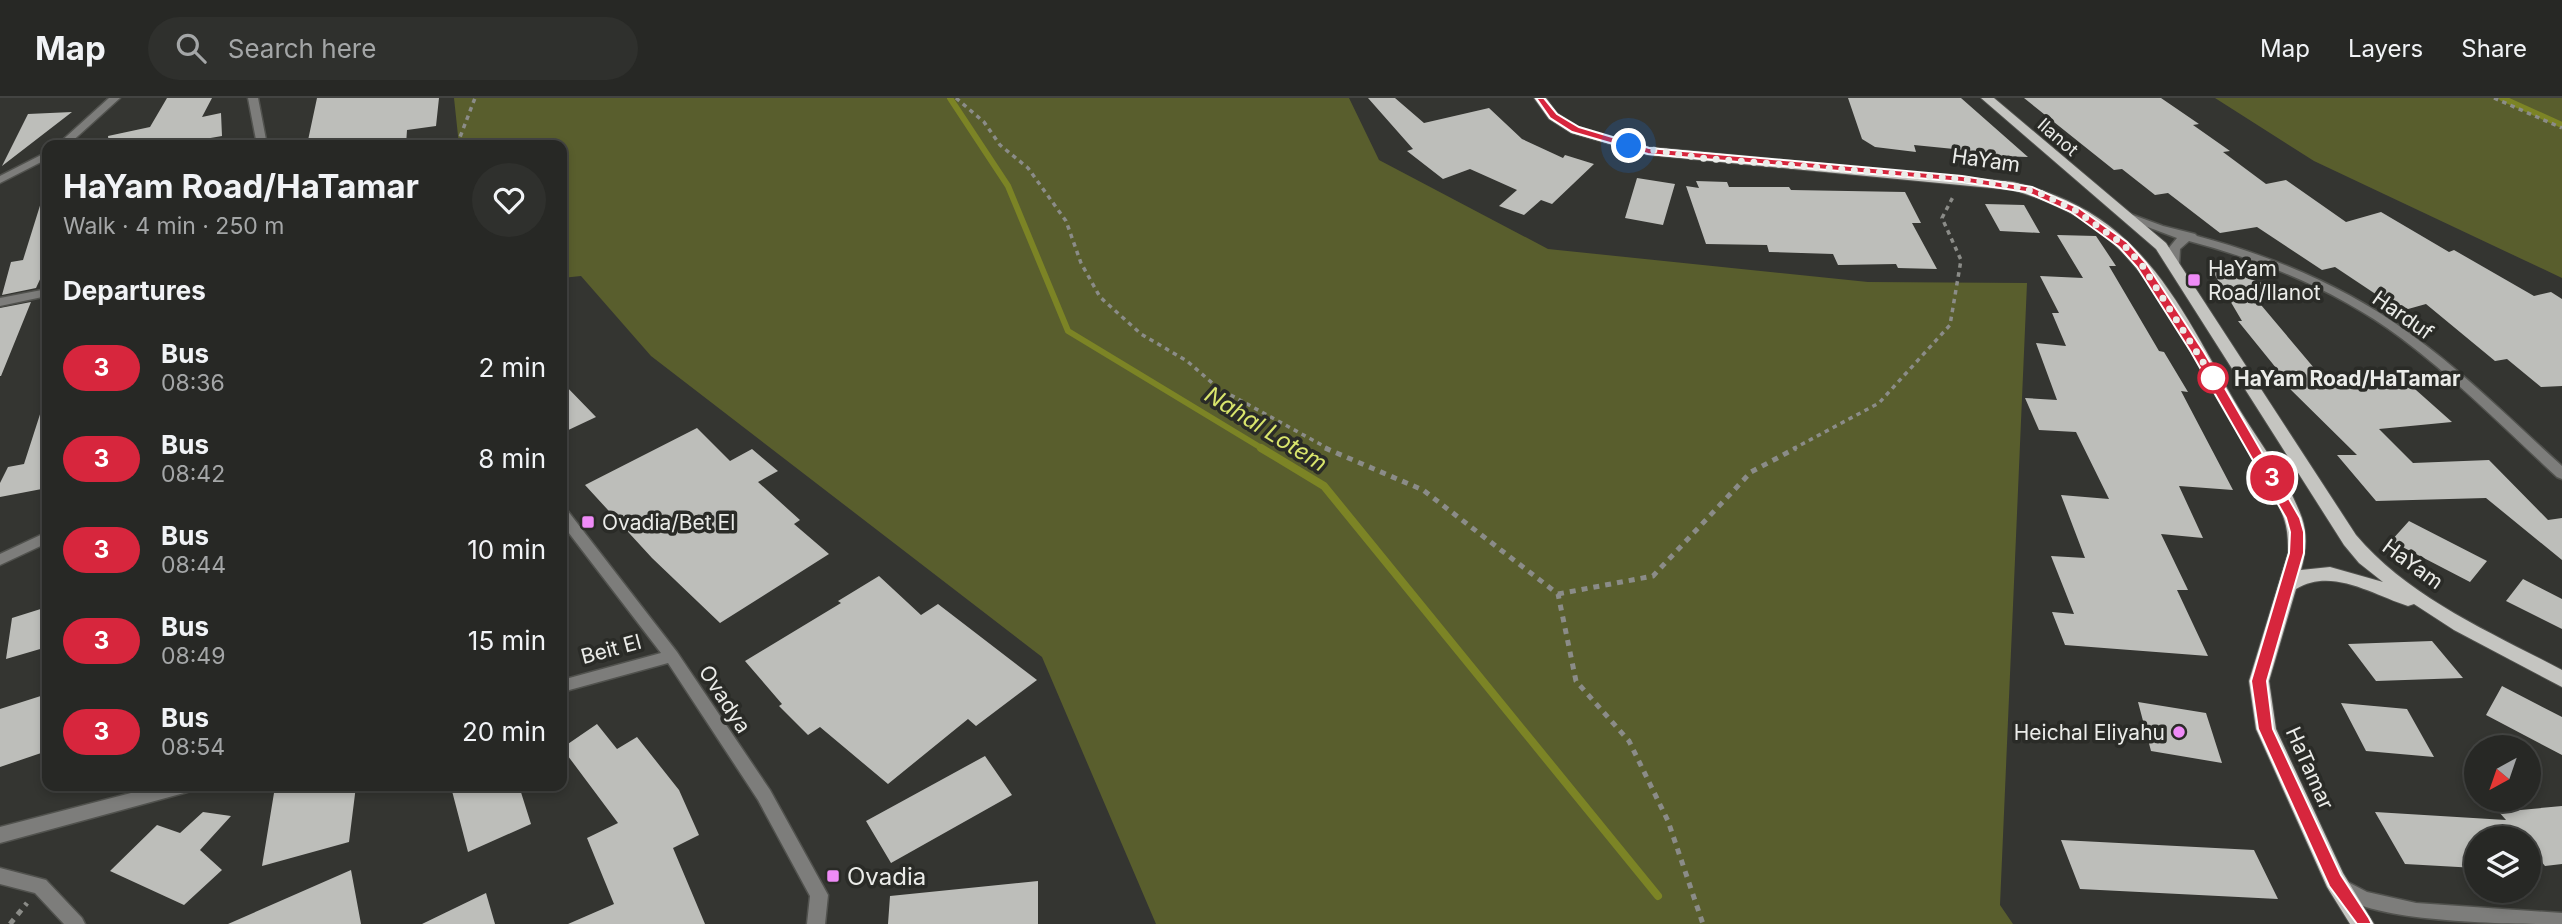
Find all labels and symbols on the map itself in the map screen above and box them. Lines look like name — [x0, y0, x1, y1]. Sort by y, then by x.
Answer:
street label: Ilanot — [2034, 114, 2083, 160]
your location — [1611, 128, 1646, 163]
street label: HaYam — [1950, 143, 2022, 177]
place label: HaYam Road/Ilanot — [2208, 256, 2321, 305]
marker: HaYam Road/Ilanot — [2186, 272, 2202, 288]
street label: Harduf — [2368, 285, 2438, 345]
marker: HaYam Road/HaTamar — [2198, 363, 2228, 393]
place label: HaYam Road/HaTamar — [2234, 366, 2461, 391]
water label: Nahal Lotem — [1200, 380, 1332, 478]
line badge: 3 — [2249, 455, 2295, 501]
place label: Ovadia/Bet El — [602, 510, 735, 535]
marker: Ovadia/Bet El — [580, 514, 596, 530]
street label: HaYam — [2378, 534, 2448, 594]
street label: Beit El — [578, 629, 644, 669]
street label: Ovadya — [694, 660, 756, 738]
place label: Heichal Eliyahu — [2014, 720, 2165, 745]
street label: HaTamar — [2281, 723, 2339, 813]
marker: Heichal Eliyahu — [2171, 724, 2187, 740]
north arrow — [2464, 735, 2541, 812]
place label: Ovadia — [847, 862, 926, 891]
marker: Ovadia — [825, 868, 841, 884]

